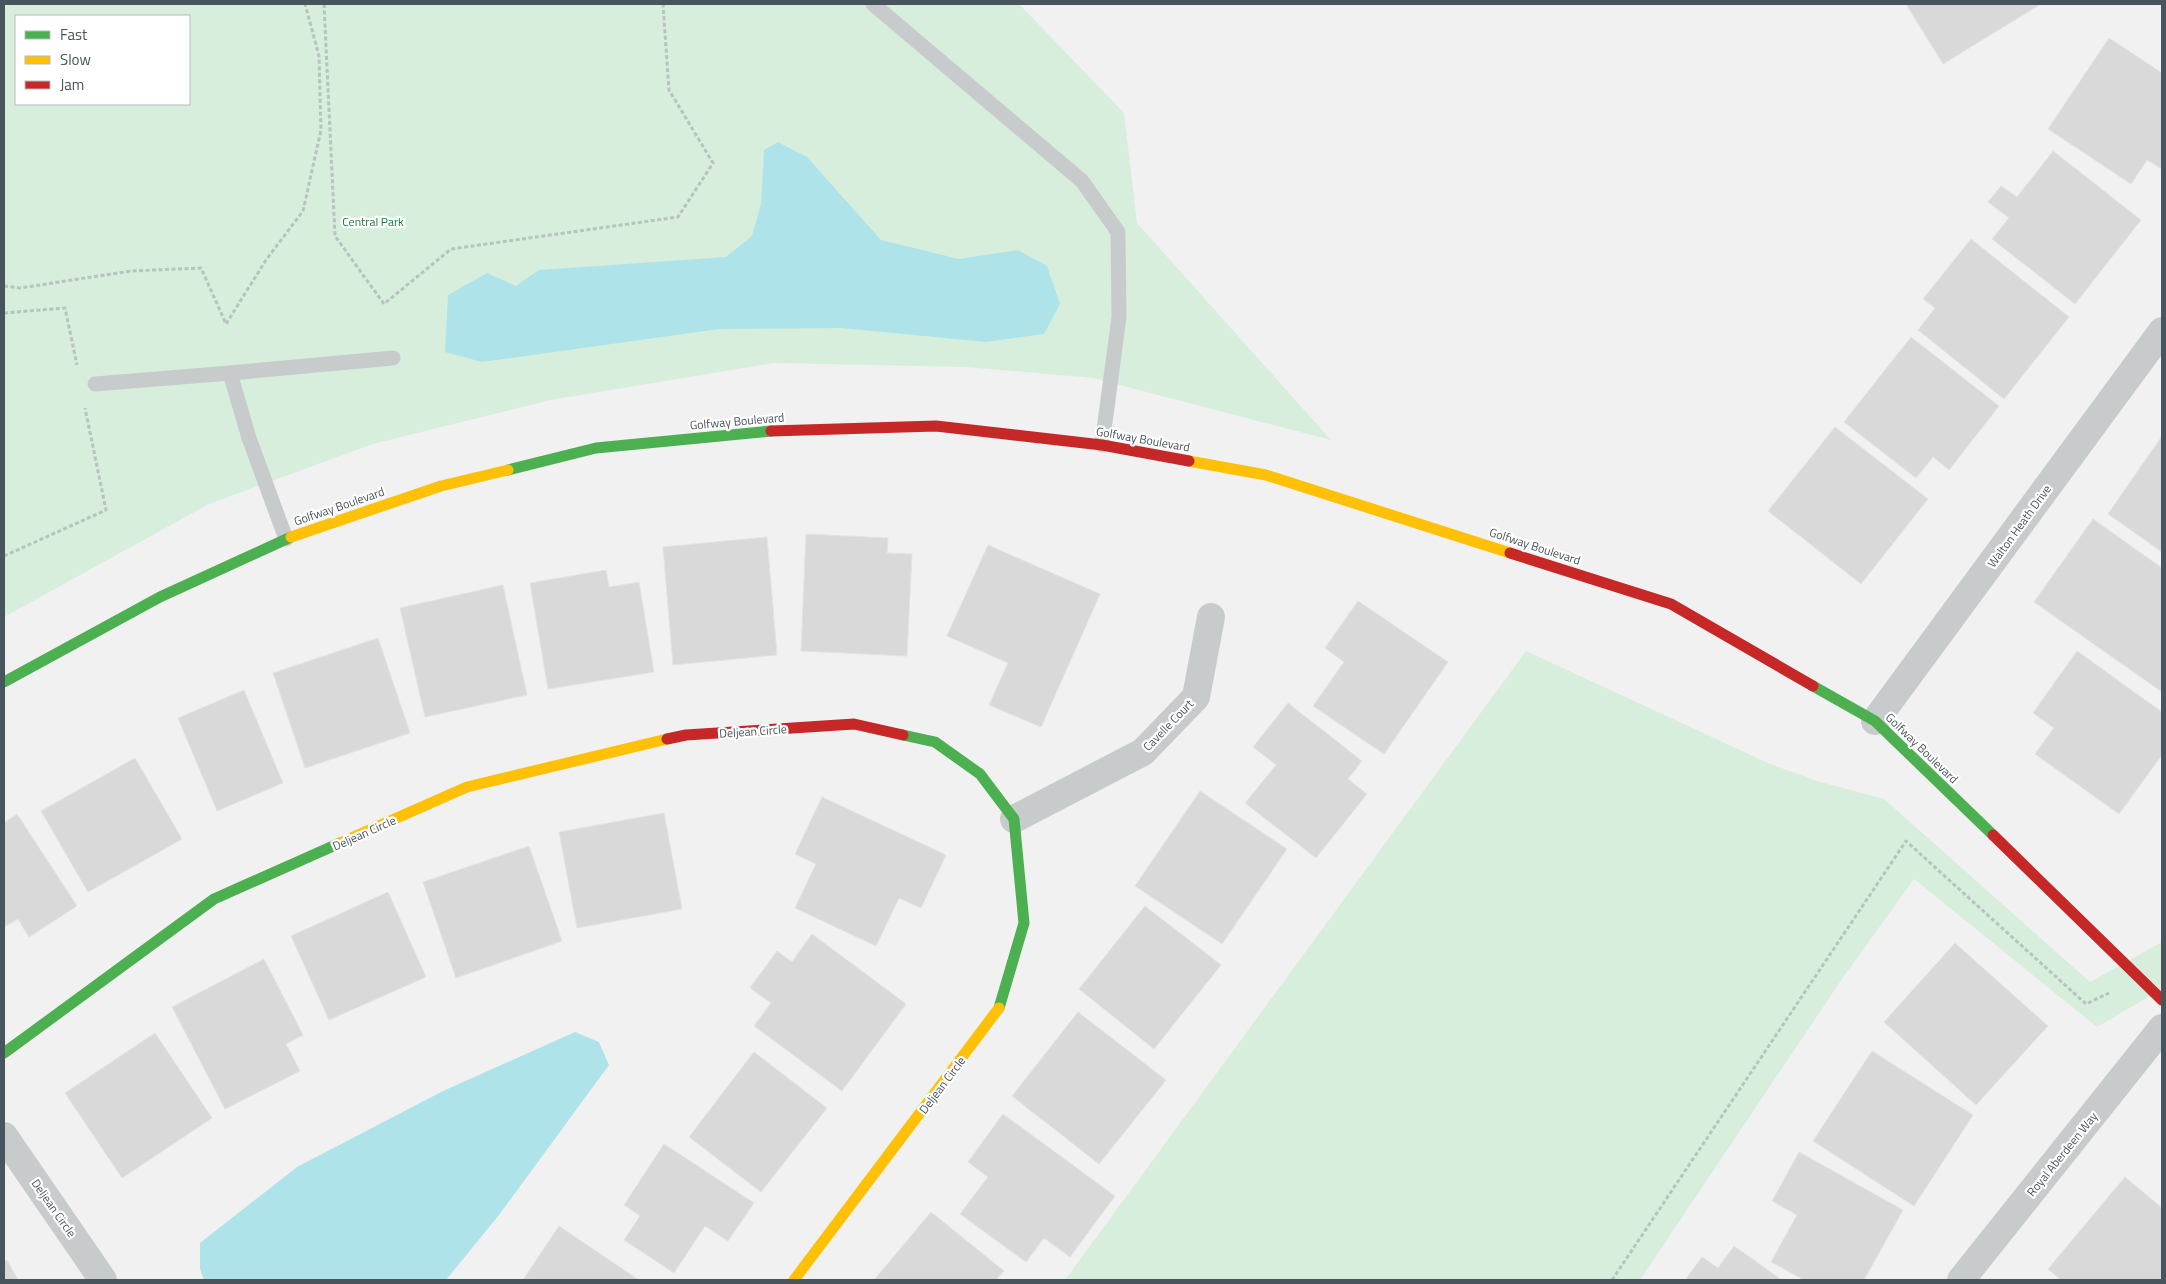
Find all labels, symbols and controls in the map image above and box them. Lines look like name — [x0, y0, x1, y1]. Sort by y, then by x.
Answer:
legend — [15, 15, 190, 105]
text: Fast — [60, 23, 88, 46]
text: Slow — [60, 48, 91, 71]
text: Jam — [60, 73, 84, 96]
park label: Central Park — [342, 212, 404, 231]
street label: Golfway Boulevard — [689, 407, 785, 435]
street label: Golfway Boulevard — [1095, 421, 1191, 457]
street label: Walton Heath Drive — [1982, 481, 2056, 571]
street label: Golfway Boulevard — [291, 482, 387, 530]
street label: Golfway Boulevard — [1487, 522, 1583, 570]
street label: Cavelle Court — [1138, 694, 1198, 755]
street label: Golfway Boulevard — [1881, 708, 1963, 788]
street label: Deljean Circle — [719, 719, 787, 743]
street label: Deljean Circle — [329, 811, 399, 855]
street label: Deljean Circle — [914, 1052, 970, 1118]
street label: Royal Aberdeen Way — [2022, 1107, 2102, 1200]
street label: Deljean Circle — [27, 1175, 81, 1241]

